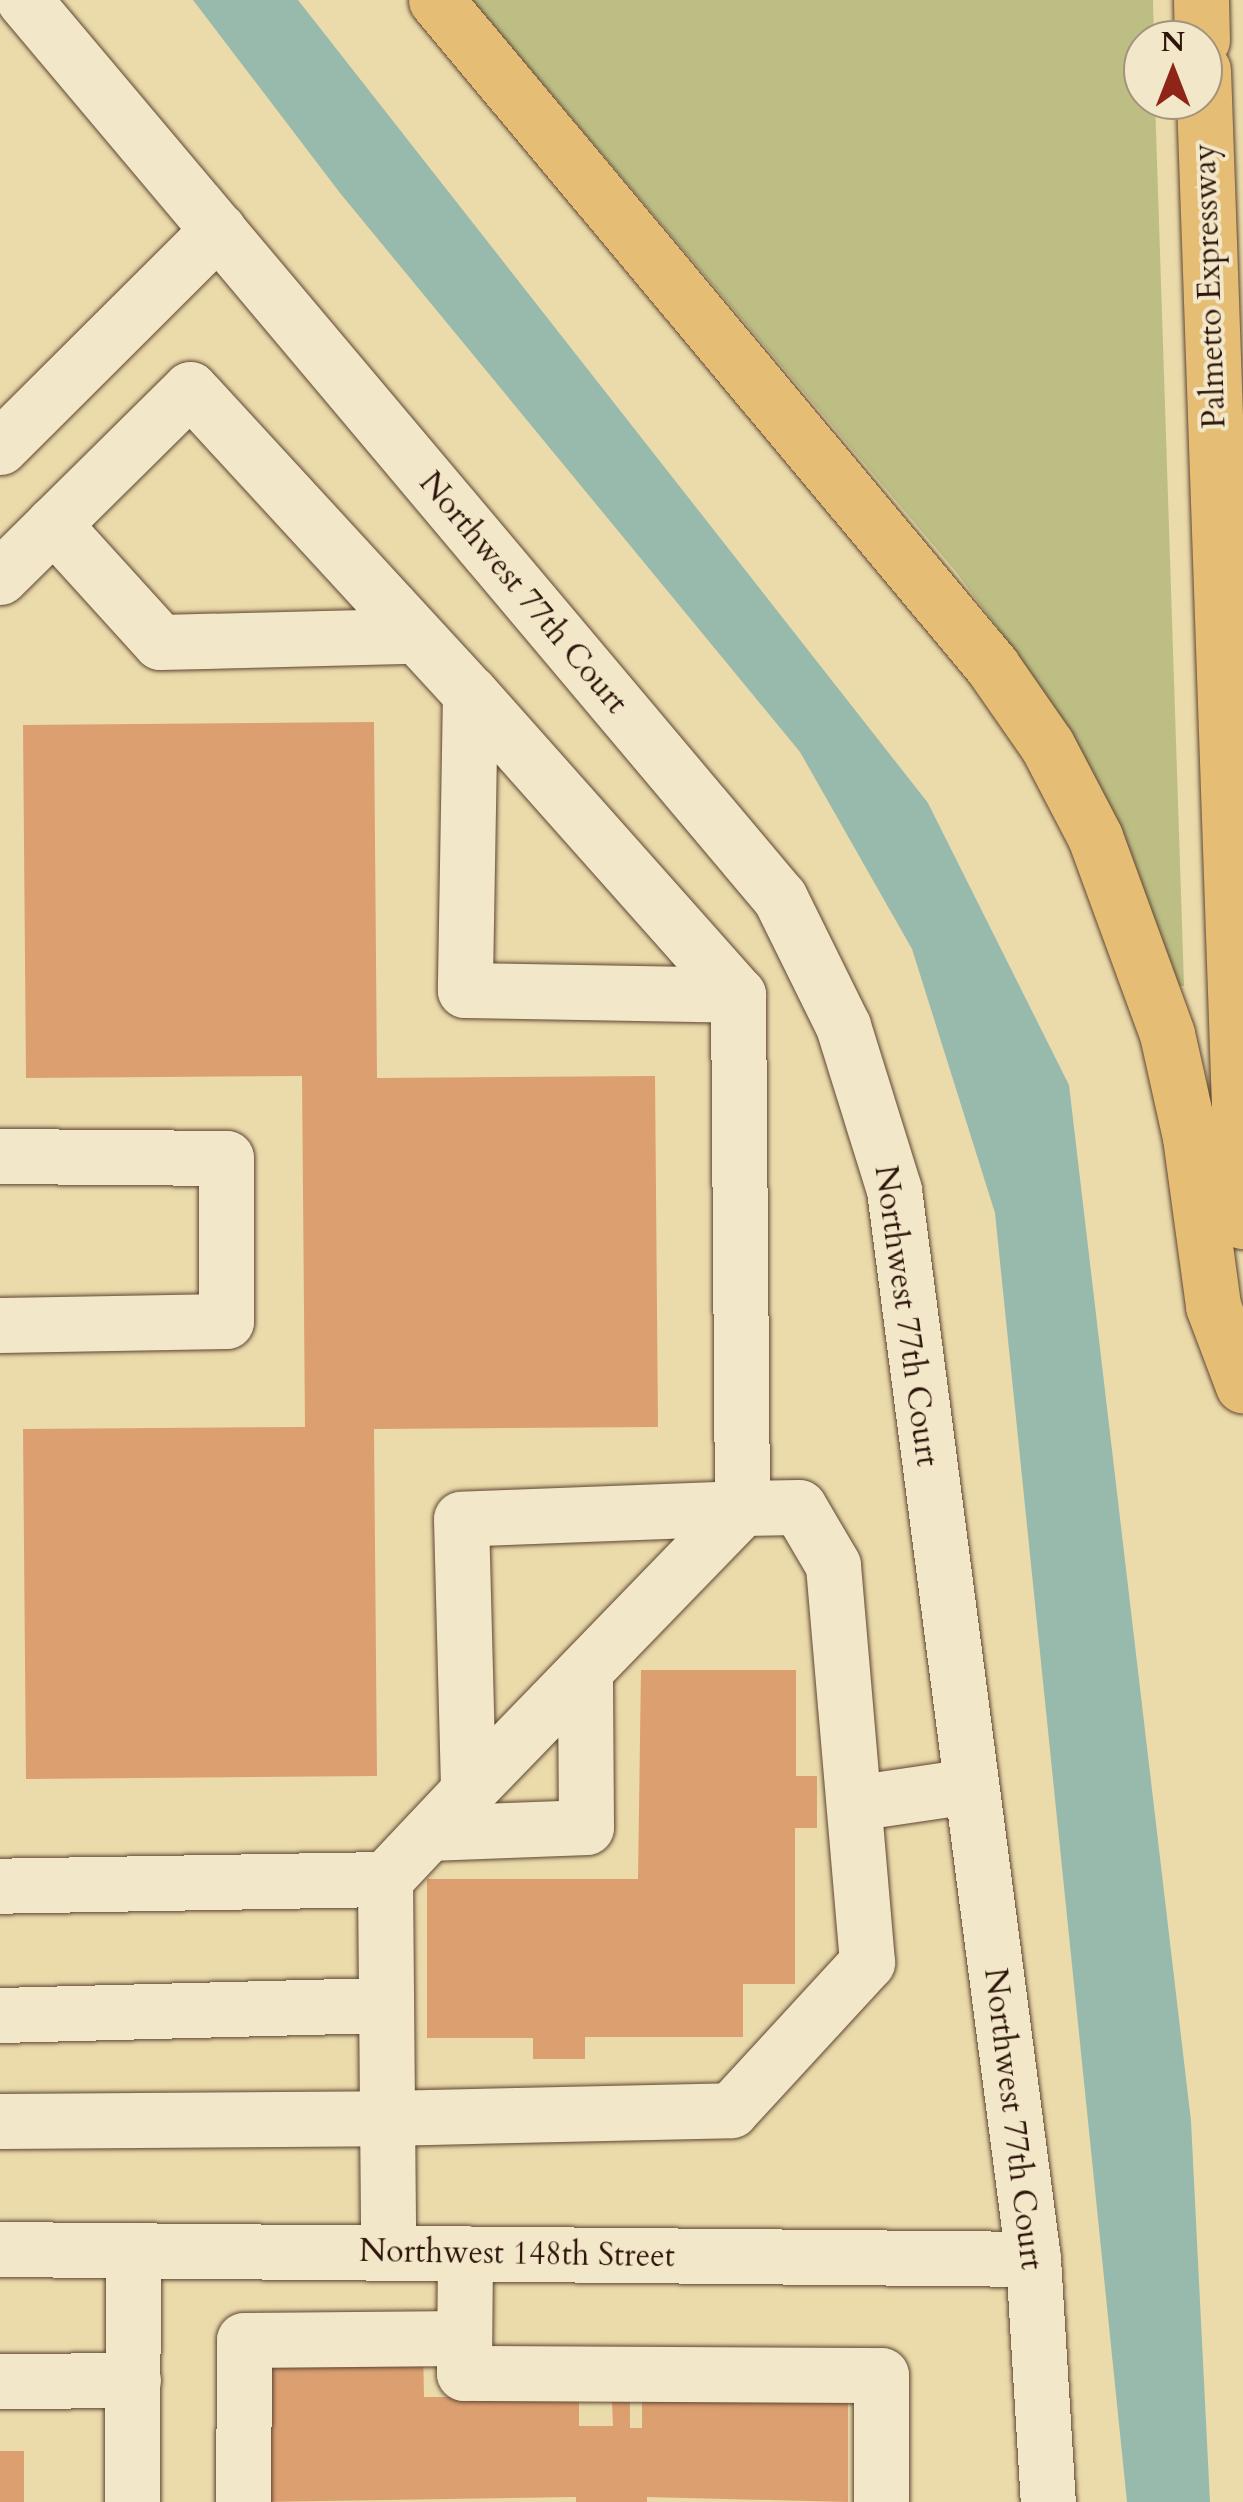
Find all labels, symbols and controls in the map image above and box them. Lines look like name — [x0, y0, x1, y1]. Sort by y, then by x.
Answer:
north arrow — [1123, 20, 1223, 120]
text: N — [1161, 23, 1185, 61]
street label: Palmetto Expressway — [1186, 143, 1234, 429]
street label: Northwest 77th Court — [411, 464, 635, 722]
street label: Northwest 77th Court — [866, 1163, 946, 1469]
street label: Northwest 77th Court — [975, 1966, 1051, 2272]
street label: Northwest 148th Street — [359, 2232, 675, 2276]

